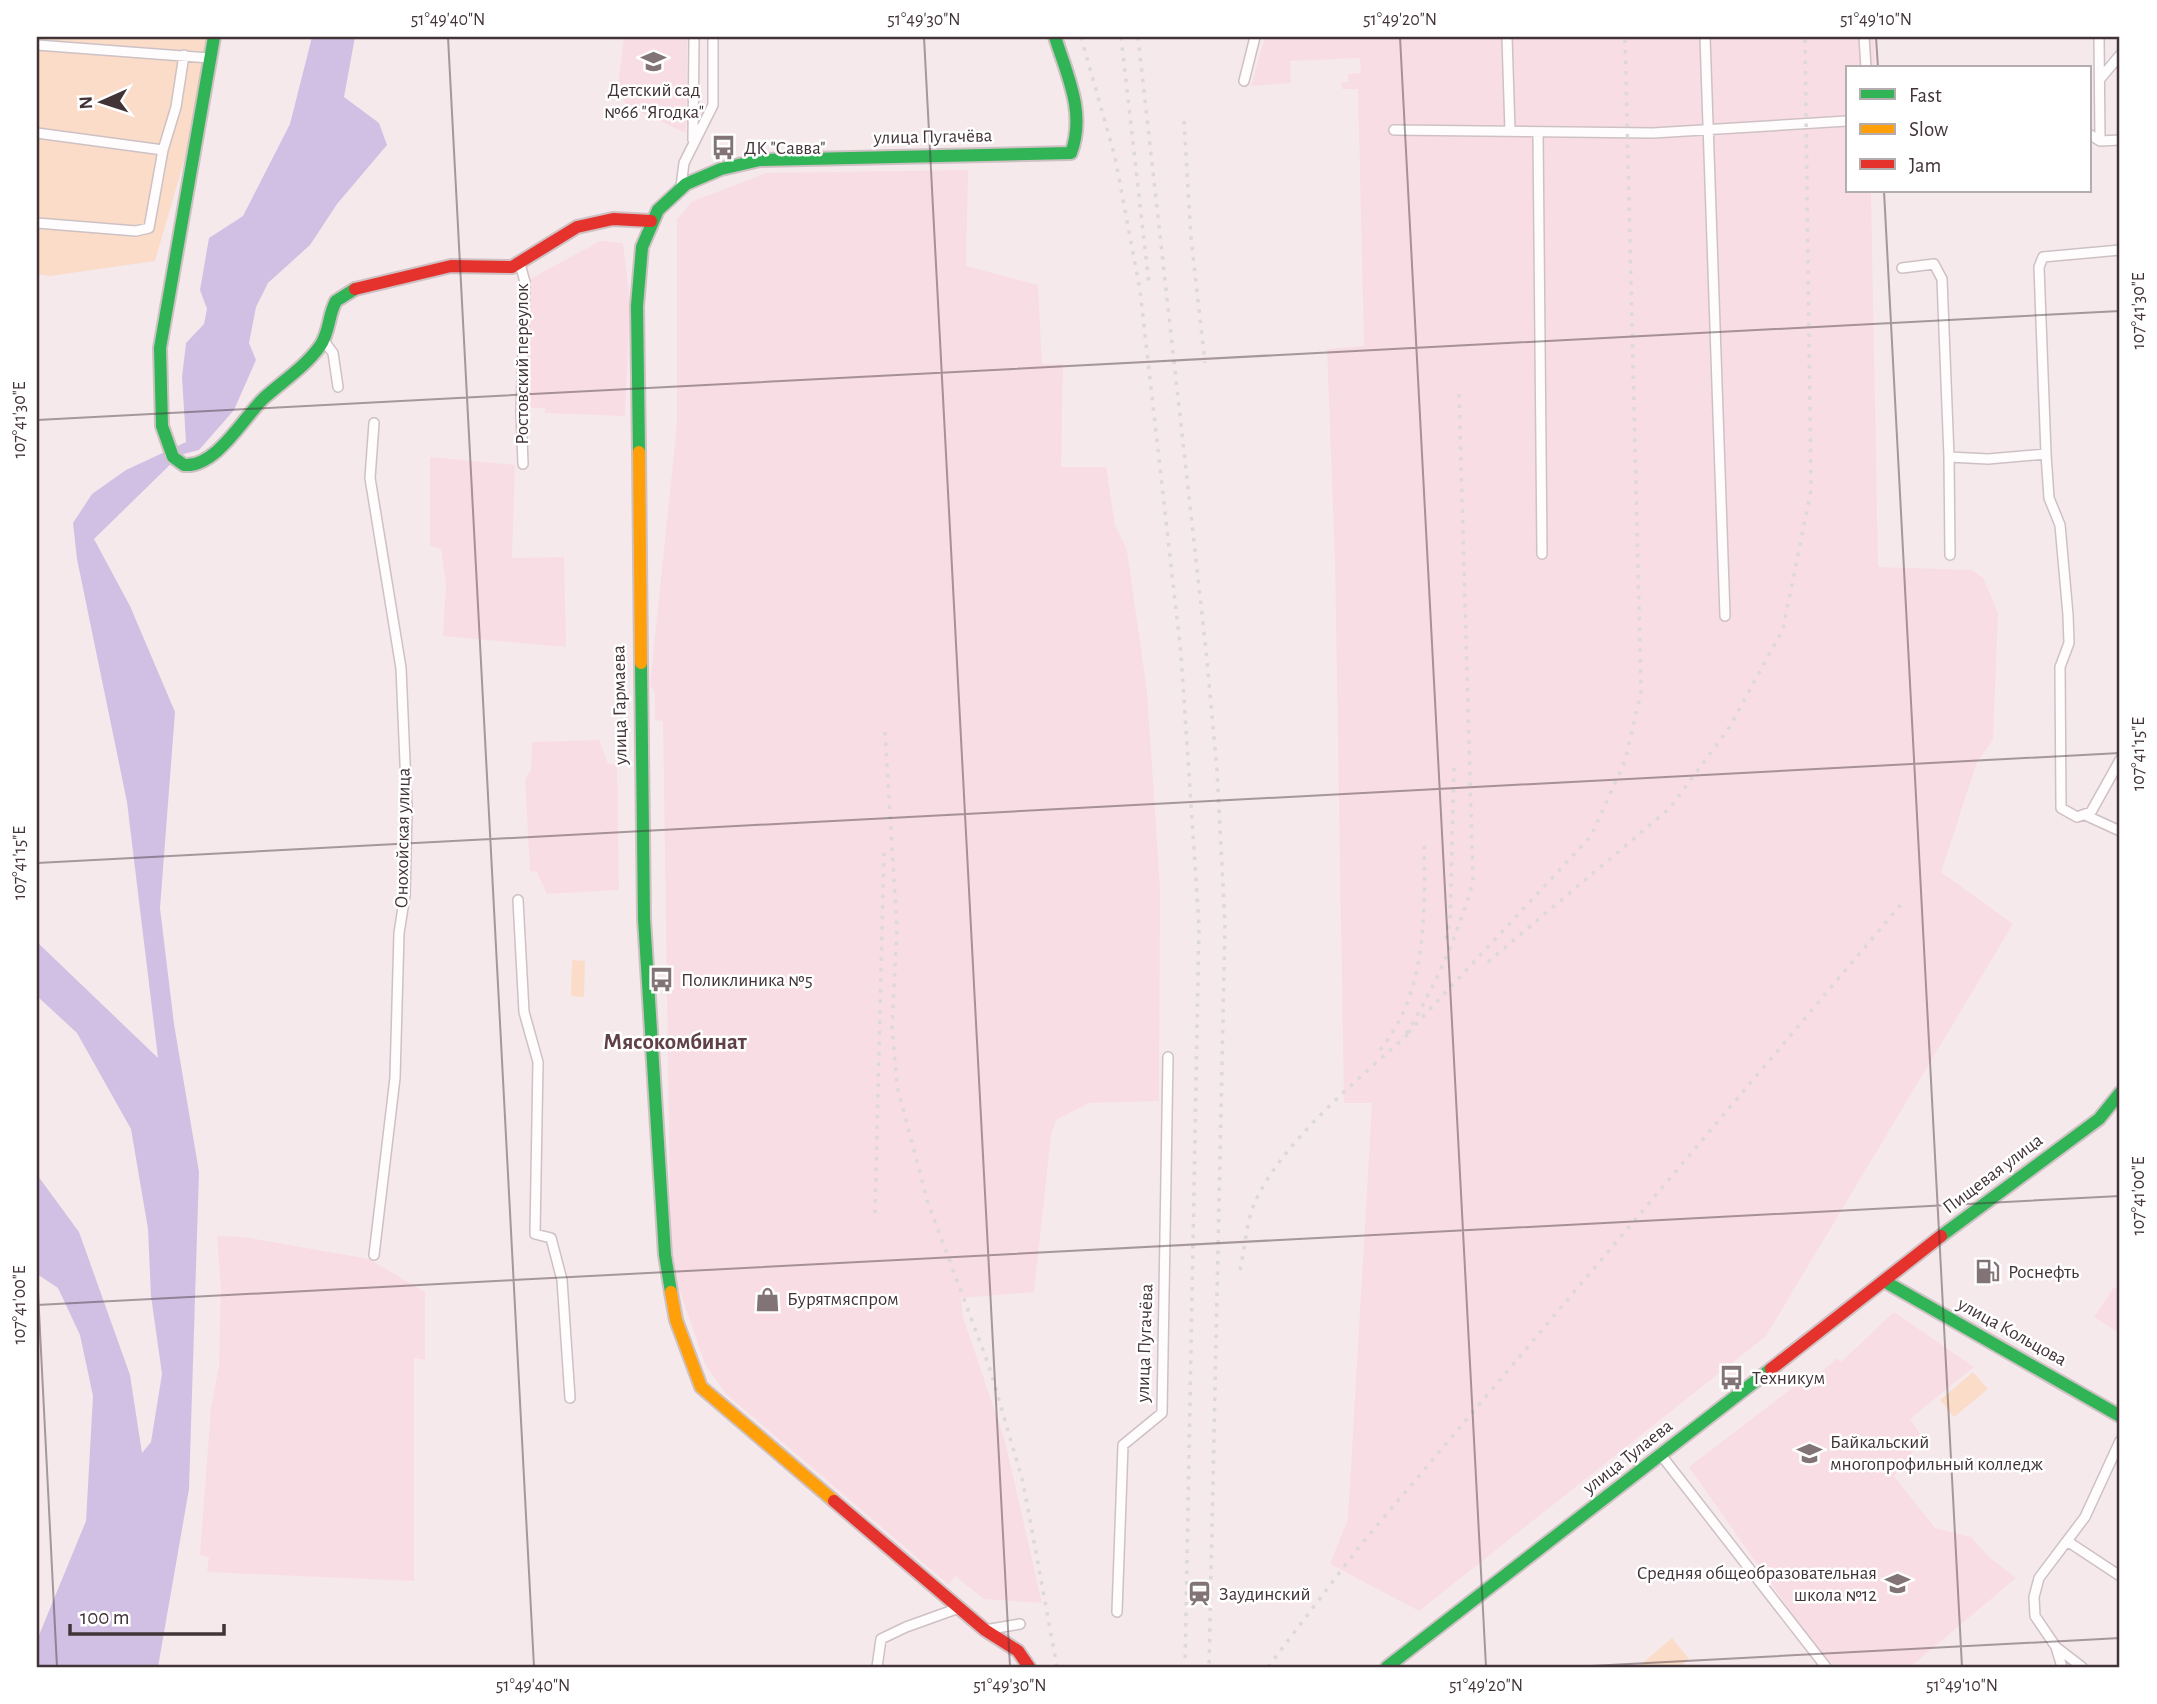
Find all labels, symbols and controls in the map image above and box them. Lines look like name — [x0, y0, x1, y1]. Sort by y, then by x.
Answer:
text: 51°49'40"N — [411, 11, 485, 29]
text: 51°49'30"N — [887, 11, 961, 29]
text: 51°49'20"N — [1363, 11, 1437, 29]
text: 51°49'10"N — [1840, 11, 1912, 29]
school or university icon: Детский сад №66 "Ягодка" — [640, 48, 668, 76]
north arrow — [66, 66, 136, 136]
legend — [1846, 66, 2090, 192]
place label: Детский сад №66 "Ягодка" — [604, 81, 704, 122]
text: Fast — [1909, 85, 1942, 106]
text: N — [77, 96, 96, 110]
text: Slow — [1909, 119, 1948, 140]
street label: улица Пугачёва — [872, 126, 993, 148]
bus stop icon: ДК "Савва" — [710, 134, 738, 162]
place label: ДК "Савва" — [744, 139, 826, 158]
text: Jam — [1909, 155, 1941, 176]
text: 107°41'30"E — [2130, 272, 2148, 349]
street label: Ростовский переулок — [513, 283, 532, 445]
text: 107°41'30"E — [11, 381, 29, 458]
street label: улица Гармаева — [609, 645, 631, 766]
text: 107°41'15"E — [2130, 717, 2148, 791]
street label: Онохойская улица — [392, 767, 414, 908]
text: 107°41'15"E — [11, 826, 29, 900]
bus stop icon: Поликлиника №5 — [647, 966, 675, 994]
place label: Поликлиника №5 — [681, 971, 813, 990]
district label: Мясокомбинат — [603, 1031, 748, 1054]
street label: Пищевая улица — [1940, 1130, 2047, 1218]
text: 107°41'00"E — [2130, 1156, 2148, 1236]
fuel station icon: Роснефть — [1974, 1258, 2002, 1286]
place label: Роснефть — [2008, 1263, 2079, 1282]
text: 107°41'00"E — [11, 1265, 29, 1345]
street label: улица Пугачёва — [1133, 1283, 1157, 1404]
shop icon: Бурятмяспром — [753, 1285, 781, 1313]
place label: Бурятмяспром — [787, 1290, 899, 1309]
street label: улица Кольцова — [1953, 1294, 2070, 1370]
bus stop icon: Техникум — [1718, 1364, 1746, 1392]
place label: Техникум — [1752, 1369, 1825, 1388]
street label: улица Тулаева — [1579, 1416, 1676, 1498]
place label: Байкальский многопрофильный колледж — [1830, 1433, 2044, 1474]
school or university icon: Байкальский многопрофильный колледж — [1796, 1439, 1824, 1467]
place label: Средняя общеобразовательная школа №12 — [1637, 1564, 1877, 1605]
school or university icon: Средняя общеобразовательная школа №12 — [1883, 1570, 1911, 1598]
station icon: Заудинский — [1185, 1580, 1213, 1608]
place label: Заудинский — [1219, 1585, 1311, 1604]
scale bar — [70, 1592, 224, 1636]
text: 100 m — [80, 1607, 130, 1628]
text: 51°49'40"N — [496, 1677, 570, 1695]
text: 51°49'30"N — [973, 1677, 1047, 1695]
text: 51°49'20"N — [1449, 1677, 1523, 1695]
text: 51°49'10"N — [1926, 1677, 1998, 1695]

